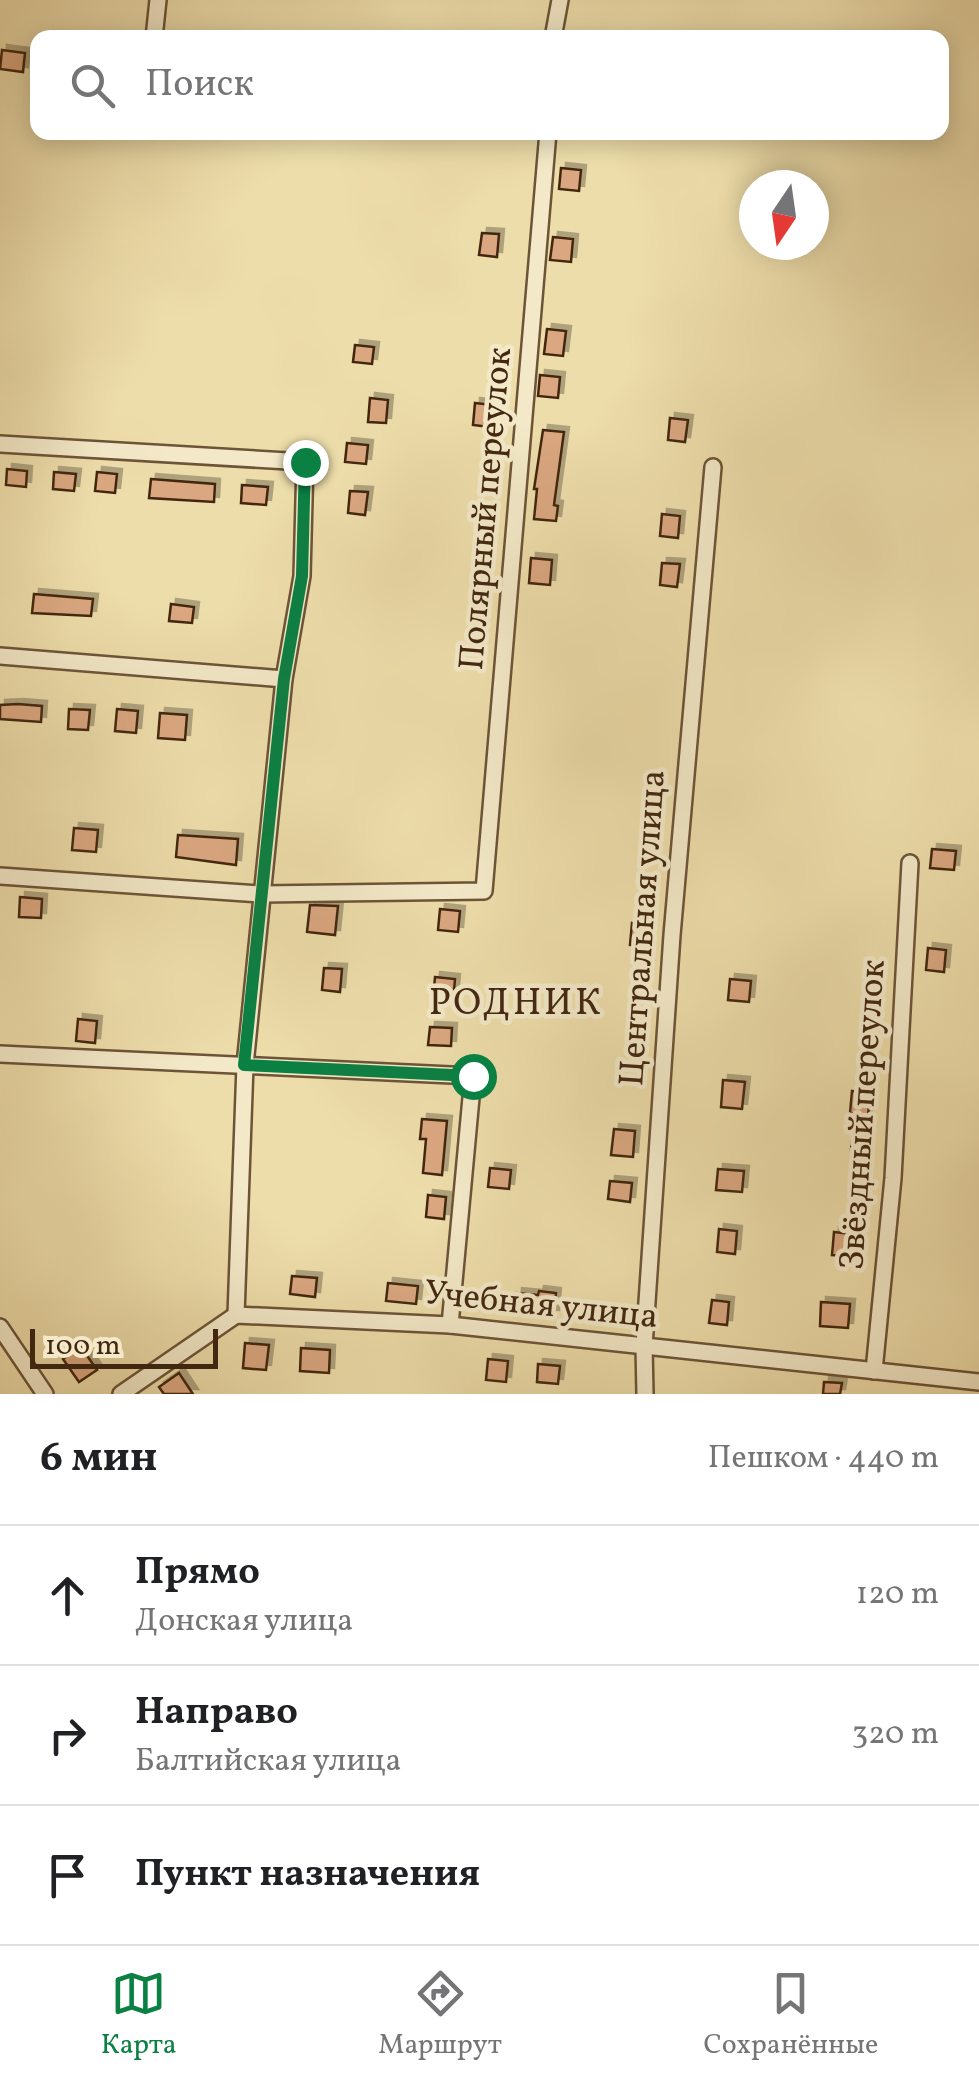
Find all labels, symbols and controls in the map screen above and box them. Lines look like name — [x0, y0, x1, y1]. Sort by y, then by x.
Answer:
search box — [30, 30, 949, 140]
icon: search — [65, 58, 120, 113]
text: Поиск — [145, 59, 254, 112]
north arrow — [739, 170, 829, 260]
street label: Полярный переулок — [449, 346, 525, 672]
route end — [283, 440, 329, 486]
street label: Центральная улица — [609, 768, 679, 1088]
street label: Звёздный переулок — [829, 958, 899, 1272]
district label: РОДНИК — [429, 978, 603, 1031]
route start — [451, 1054, 497, 1100]
street label: Учебная улица — [422, 1270, 660, 1342]
scale bar — [30, 1324, 218, 1368]
text: 100 m — [45, 1327, 120, 1366]
text: 6 мин — [40, 1430, 157, 1489]
text: Пешком · 440 m — [708, 1437, 939, 1481]
text: Прямо — [135, 1547, 260, 1600]
icon: ahead — [40, 1568, 95, 1623]
text: 120 m — [856, 1573, 939, 1617]
text: Донская улица — [135, 1600, 353, 1644]
text: Направо — [135, 1687, 298, 1740]
icon: right — [40, 1708, 95, 1763]
text: 320 m — [852, 1713, 939, 1757]
text: Балтийская улица — [135, 1740, 401, 1784]
icon: arrive — [40, 1848, 95, 1903]
text: Пункт назначения — [135, 1849, 480, 1902]
tab: Карта — [101, 1966, 177, 2065]
tab: Маршрут — [378, 1966, 502, 2065]
tab: Сохранённые — [704, 1966, 878, 2065]

